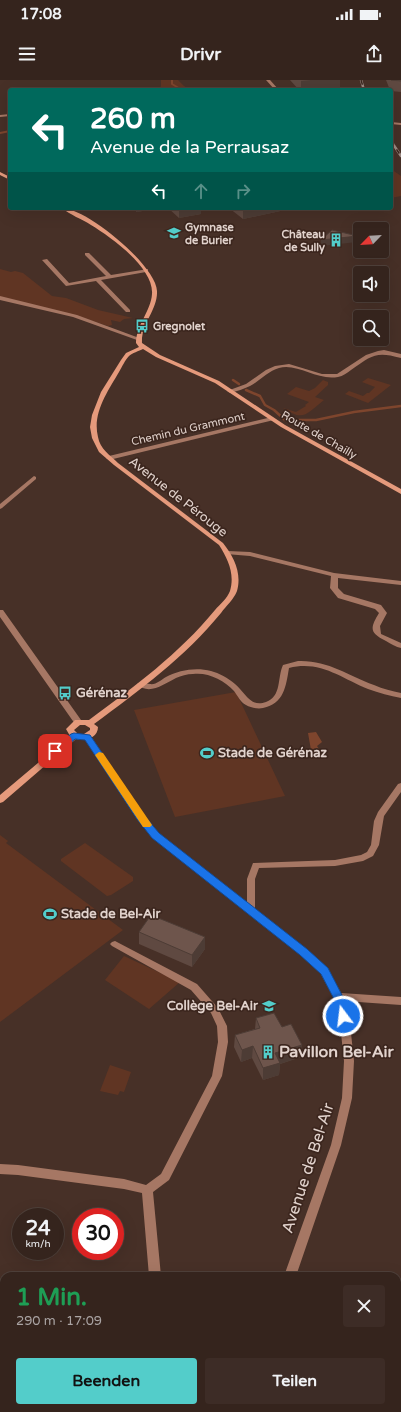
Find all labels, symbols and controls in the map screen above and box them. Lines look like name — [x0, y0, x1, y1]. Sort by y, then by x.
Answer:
text: 17:08 — [20, 5, 62, 23]
icon: menu — [16, 43, 38, 65]
text: Drivr — [180, 43, 221, 65]
icon: share — [363, 43, 385, 65]
text: 260 m — [90, 102, 176, 136]
icon: left — [24, 104, 76, 156]
text: Avenue de la Perrausaz — [90, 136, 289, 158]
icon: left — [148, 180, 170, 202]
icon: ahead — [190, 180, 212, 202]
icon: right — [232, 180, 254, 202]
place label: Gymnase de Burier — [185, 221, 234, 247]
north arrow — [353, 222, 389, 258]
map controls — [353, 222, 389, 346]
school or university icon: Gymnase de Burier — [166, 225, 182, 241]
place label: Château de Sully — [281, 228, 325, 255]
building icon: Château de Sully — [328, 232, 344, 248]
button: sound — [353, 266, 389, 302]
button: search — [353, 310, 389, 346]
bus stop icon: Gregnolet — [134, 318, 150, 334]
place label: Gregnolet — [153, 320, 206, 334]
street label: Route de Chailly — [279, 408, 359, 462]
street label: Chemin du Grammont — [130, 410, 246, 448]
street label: Avenue de Pérouge — [125, 453, 231, 541]
bus stop icon: Gérénaz — [57, 685, 73, 701]
place label: Gérénaz — [76, 685, 128, 701]
pin — [38, 734, 72, 768]
icon: arrive — [44, 740, 66, 762]
sports icon: Stade de Gérénaz — [199, 745, 215, 761]
place label: Stade de Gérénaz — [218, 745, 327, 761]
sports icon: Stade de Bel-Air — [42, 906, 58, 922]
place label: Stade de Bel-Air — [61, 906, 162, 922]
position arrow — [322, 995, 364, 1037]
place label: Collège Bel-Air — [167, 998, 259, 1014]
school or university icon: Collège Bel-Air — [261, 998, 277, 1014]
place label: Pavillon Bel-Air — [279, 1042, 394, 1062]
building icon: Pavillon Bel-Air — [260, 1044, 276, 1060]
street label: Avenue de Bel-Air — [277, 1099, 339, 1236]
speed limit sign: 30 — [72, 1208, 124, 1260]
text: 24 — [25, 1217, 51, 1241]
text: km/h — [25, 1238, 51, 1250]
text: 1 Min. — [16, 1283, 87, 1312]
button: close — [343, 1285, 385, 1327]
text: 290 m · 17:09 — [16, 1313, 102, 1329]
button: Beenden — [16, 1358, 197, 1404]
button: Teilen — [205, 1358, 385, 1404]

